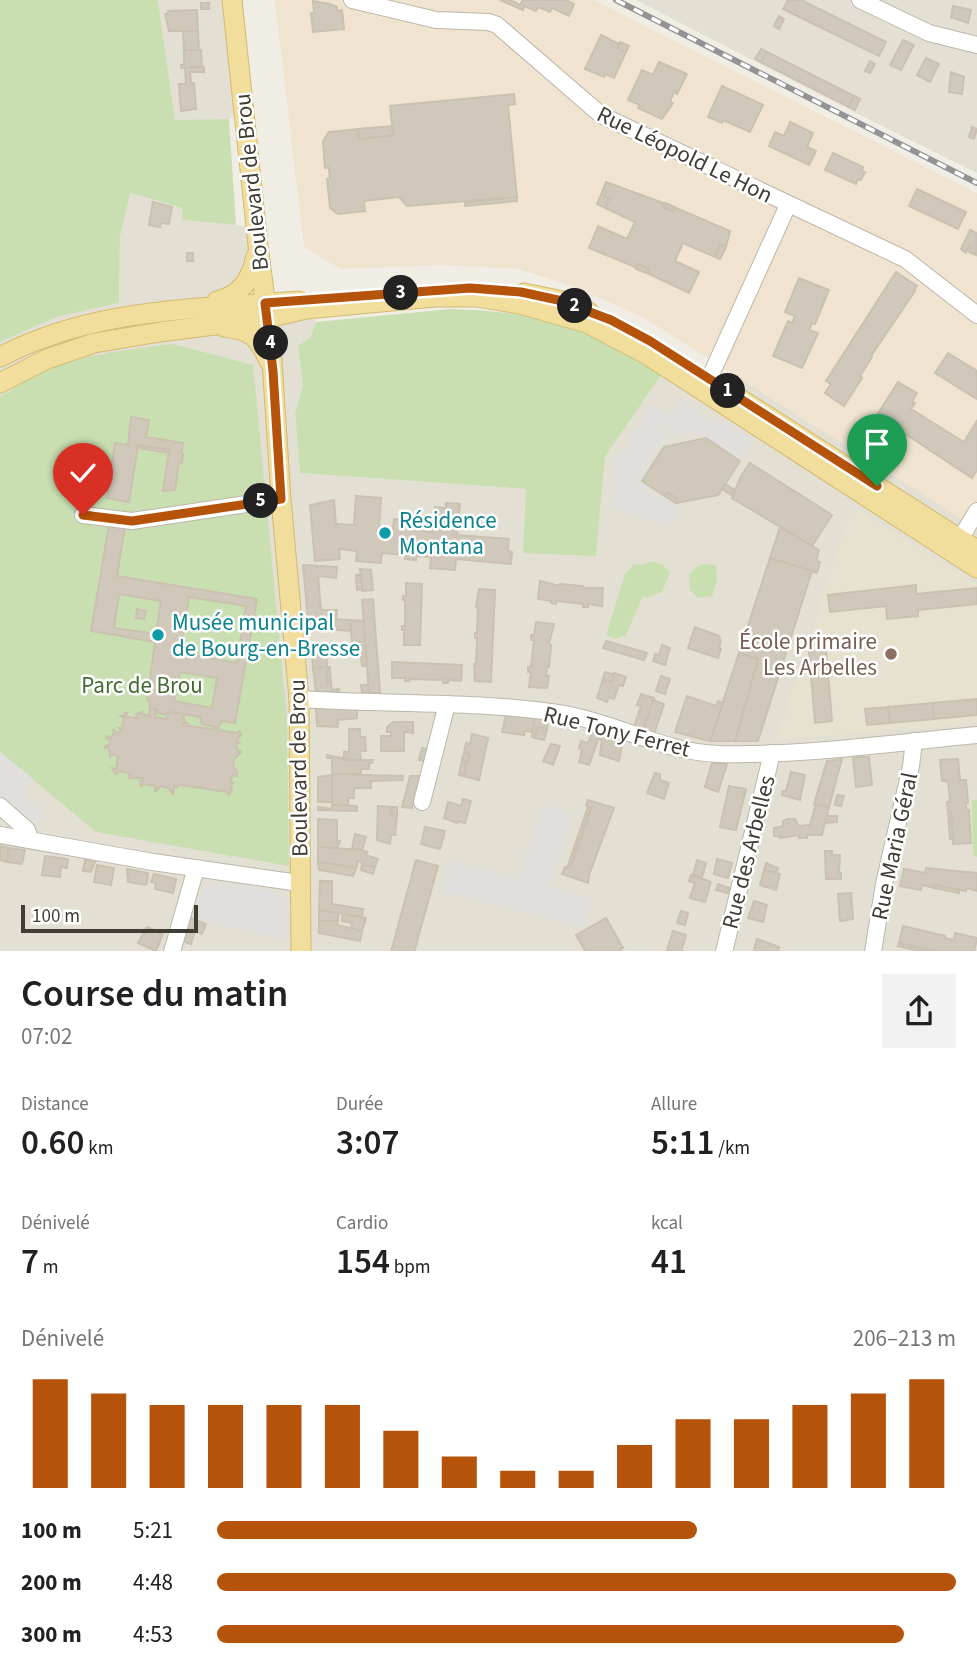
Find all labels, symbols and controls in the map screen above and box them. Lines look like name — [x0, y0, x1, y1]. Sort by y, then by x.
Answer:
street label: Boulevard de Brou — [226, 92, 277, 272]
street label: Rue Léopold Le Hon — [591, 98, 778, 211]
pin: 3 — [384, 276, 418, 310]
text: 3 — [395, 279, 406, 306]
pin: 2 — [558, 288, 592, 324]
text: 2 — [569, 292, 580, 319]
pin: 4 — [254, 326, 288, 360]
text: 4 — [265, 329, 276, 356]
pin: 1 — [710, 374, 746, 408]
text: 1 — [722, 377, 733, 404]
pin — [847, 414, 907, 486]
icon: arrive — [858, 425, 896, 463]
pin — [53, 443, 113, 515]
icon: check — [64, 454, 102, 492]
pin: 5 — [244, 484, 278, 518]
text: 5 — [255, 487, 266, 514]
place label: Résidence Montana — [399, 504, 497, 563]
marker: Résidence Montana — [377, 525, 393, 541]
place label: Musée municipal de Bourg-en-Bresse — [172, 606, 360, 665]
place label: École primaire Les Arbelles — [739, 625, 877, 684]
marker: Musée municipal de Bourg-en-Bresse — [150, 627, 166, 643]
marker: École primaire Les Arbelles — [883, 646, 899, 662]
park label: Parc de Brou — [81, 669, 203, 702]
street label: Boulevard de Brou — [280, 679, 317, 857]
street label: Rue Tony Ferret — [540, 697, 694, 766]
street label: Rue Maria Géral — [863, 769, 926, 923]
street label: Rue des Arbelles — [713, 772, 784, 932]
scale bar — [21, 902, 198, 934]
text: 100 m — [32, 903, 80, 930]
text: Course du matin — [21, 967, 288, 1021]
button: share — [882, 974, 956, 1048]
text: 07:02 — [21, 1020, 72, 1053]
text: Distance — [21, 1091, 89, 1118]
text: Durée — [336, 1091, 383, 1118]
text: Allure — [651, 1091, 697, 1118]
text: 0.60 — [21, 1118, 85, 1168]
text: 3:07 — [336, 1118, 400, 1168]
text: 5:11 — [651, 1118, 715, 1168]
text: km — [85, 1135, 113, 1162]
text: /km — [715, 1135, 750, 1162]
text: Dénivelé — [21, 1210, 90, 1237]
text: Cardio — [336, 1210, 388, 1237]
text: kcal — [651, 1210, 683, 1237]
text: 7 — [21, 1237, 39, 1287]
text: 154 — [336, 1237, 390, 1287]
text: 41 — [651, 1237, 687, 1287]
text: m — [39, 1254, 59, 1281]
text: bpm — [390, 1254, 430, 1281]
text: Dénivelé — [21, 1322, 104, 1355]
text: 206–213 m — [853, 1322, 956, 1355]
text: 100 m — [21, 1514, 82, 1547]
text: 5:21 — [133, 1514, 173, 1547]
text: 200 m — [21, 1566, 82, 1599]
text: 4:48 — [133, 1566, 173, 1599]
text: 300 m — [21, 1618, 82, 1651]
text: 4:53 — [133, 1618, 173, 1651]

